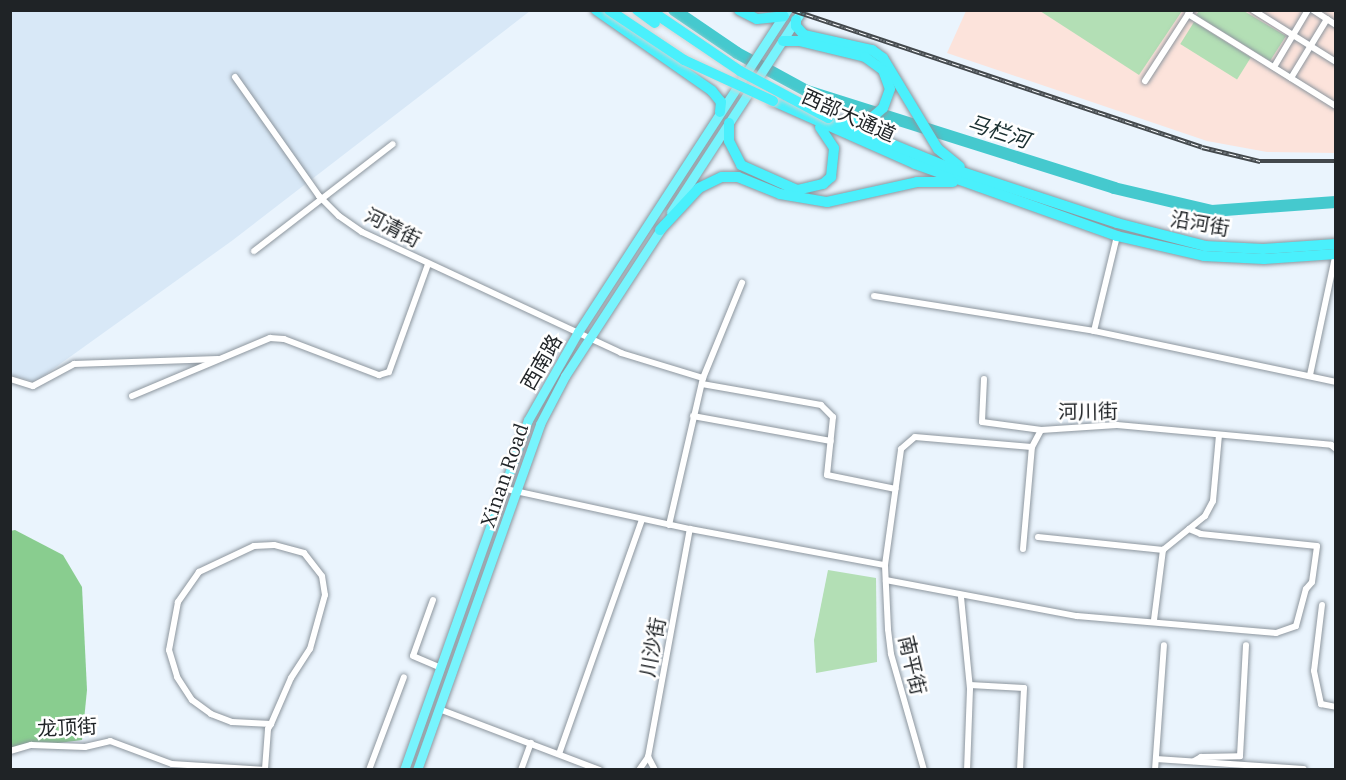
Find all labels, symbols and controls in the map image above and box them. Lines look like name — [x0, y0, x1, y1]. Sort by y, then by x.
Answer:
street label: 西部大通道 — [798, 84, 900, 146]
water label: 马栏河 — [965, 109, 1033, 153]
street label: 河清街 — [361, 203, 425, 251]
street label: 沿河街 — [1168, 206, 1232, 240]
street label: 西南路 — [516, 330, 566, 394]
street label: 河川街 — [1058, 398, 1118, 424]
street label: Xinan Road — [475, 420, 533, 530]
street label: 川沙街 — [634, 615, 670, 679]
street label: 南平街 — [895, 633, 931, 697]
street label: 龙顶街 — [36, 713, 98, 741]

